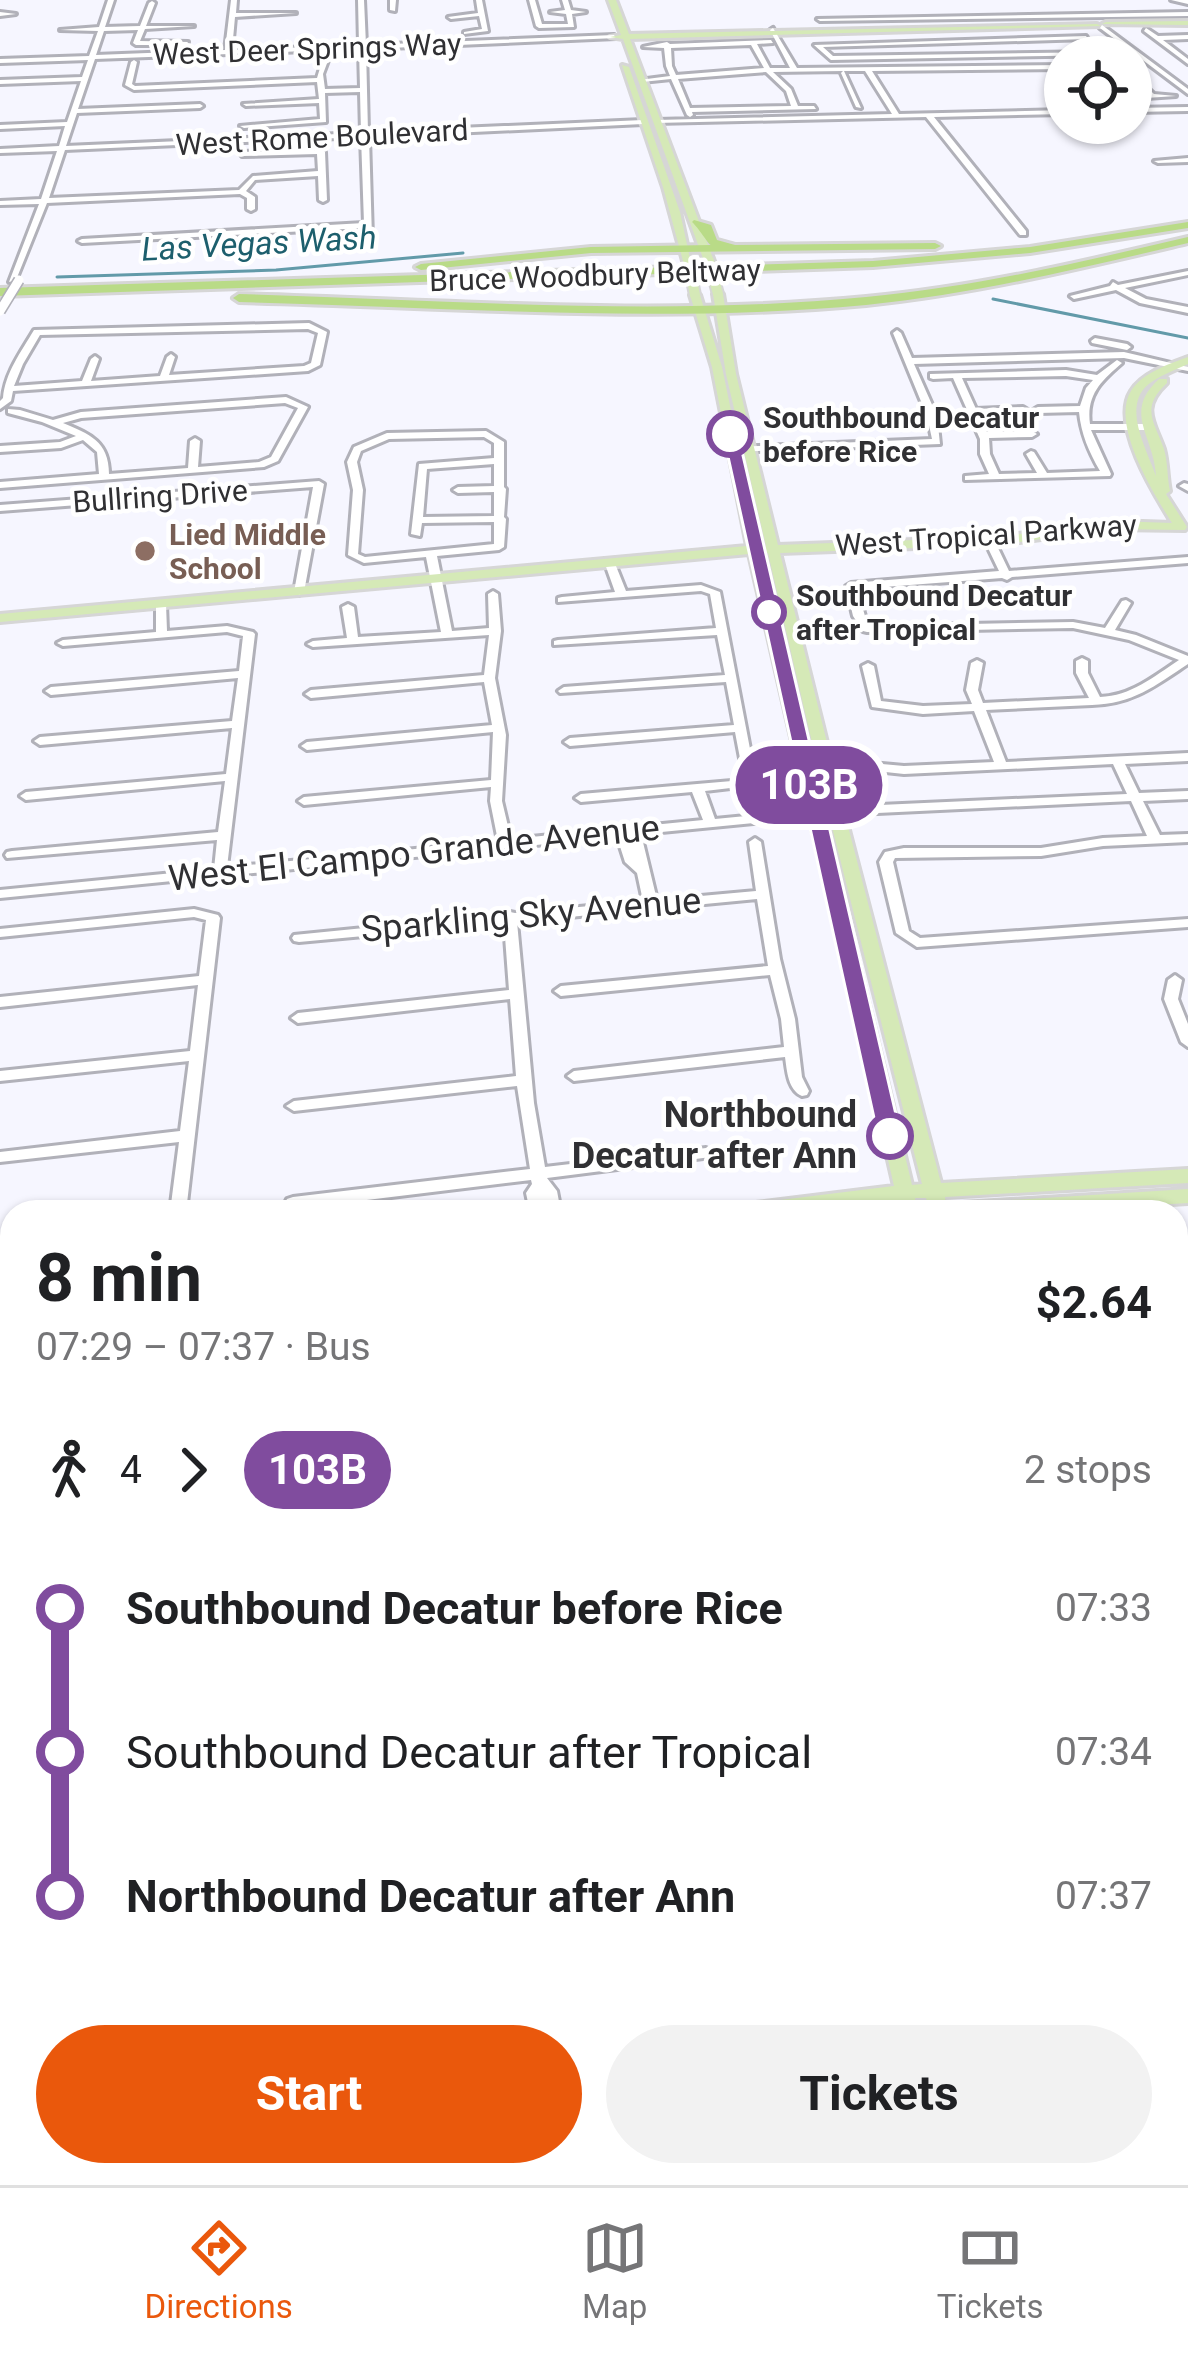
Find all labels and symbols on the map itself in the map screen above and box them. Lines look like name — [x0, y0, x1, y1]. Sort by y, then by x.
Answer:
street label: West Deer Springs Way — [152, 26, 462, 72]
street label: West Rome Boulevard — [175, 112, 469, 162]
water label: Las Vegas Wash — [140, 217, 378, 269]
street label: Bruce Woodbury Beltway — [429, 252, 761, 298]
place label: Southbound Decatur before Rice — [763, 400, 1039, 469]
marker: Southbound Decatur before Rice — [708, 412, 752, 456]
street label: Bullring Drive — [71, 472, 249, 520]
street label: West Tropical Parkway — [834, 507, 1138, 563]
place label: Lied Middle School — [169, 517, 326, 586]
marker: Lied Middle School — [132, 538, 158, 564]
place label: Southbound Decatur after Tropical — [796, 578, 1072, 647]
marker: Southbound Decatur after Tropical — [753, 596, 785, 628]
line badge: 103B — [725, 746, 893, 824]
street label: West El Campo Grande Avenue — [166, 806, 662, 900]
street label: Sparkling Sky Avenue — [359, 879, 703, 951]
place label: Northbound Decatur after Ann — [572, 1094, 857, 1177]
marker: Northbound Decatur after Ann — [868, 1114, 912, 1158]

